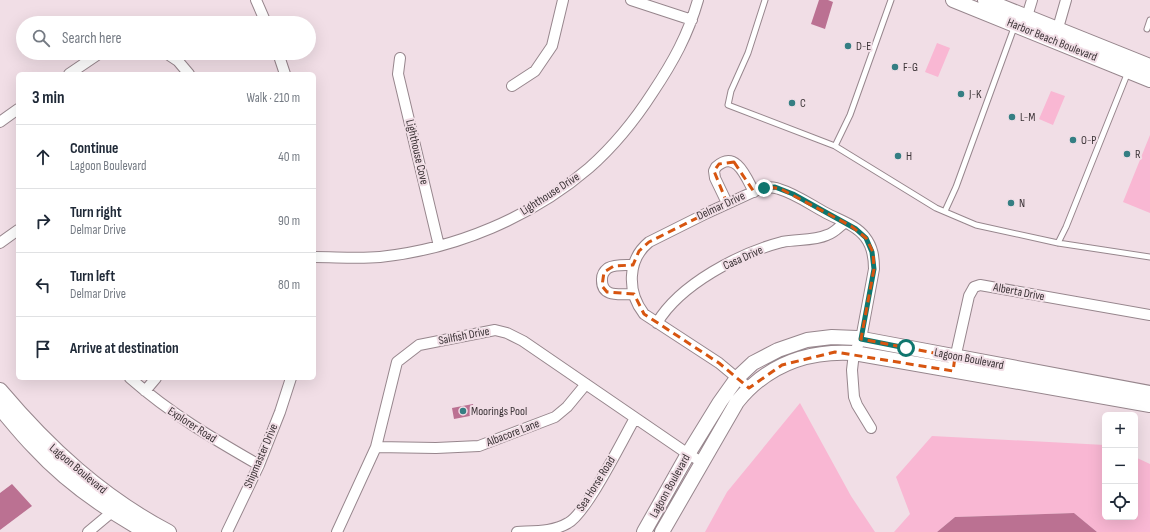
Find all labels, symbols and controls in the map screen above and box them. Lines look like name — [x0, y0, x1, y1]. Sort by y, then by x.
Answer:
street label: Harbor Beach Boulevard — [1005, 15, 1099, 65]
search box — [16, 16, 316, 60]
icon: search — [30, 27, 52, 49]
text: Search here — [62, 29, 122, 48]
place label: D-E — [856, 39, 871, 54]
marker: D-E — [843, 41, 853, 51]
place label: F-G — [903, 60, 918, 75]
marker: F-G — [890, 62, 900, 72]
place label: J-K — [968, 87, 982, 102]
text: 3 min — [32, 88, 65, 108]
marker: J-K — [956, 89, 966, 99]
text: Walk · 210 m — [247, 90, 300, 106]
place label: C — [800, 96, 806, 111]
marker: C — [787, 98, 797, 108]
place label: L-M — [1020, 110, 1035, 125]
marker: L-M — [1007, 112, 1017, 122]
street label: Lighthouse Cove — [402, 118, 432, 186]
place label: O-P — [1081, 133, 1096, 148]
marker: O-P — [1068, 135, 1078, 145]
text: Continue — [70, 139, 119, 158]
icon: ahead — [32, 146, 54, 168]
place label: R — [1135, 147, 1141, 162]
text: 40 m — [278, 149, 300, 165]
place label: H — [906, 149, 912, 164]
marker: R — [1122, 149, 1132, 159]
marker: H — [893, 151, 903, 161]
text: Lagoon Boulevard — [70, 158, 146, 174]
street label: Lighthouse Drive — [518, 169, 583, 219]
route end — [755, 179, 773, 197]
street label: Delmar Drive — [694, 188, 748, 224]
place label: N — [1019, 196, 1025, 211]
marker: N — [1006, 198, 1016, 208]
text: Turn right — [70, 203, 122, 222]
icon: right — [32, 210, 54, 232]
text: 90 m — [278, 213, 300, 229]
text: Delmar Drive — [70, 222, 126, 238]
street label: Casa Drive — [721, 243, 765, 273]
text: Turn left — [70, 267, 115, 286]
icon: left — [32, 274, 54, 296]
text: 80 m — [278, 277, 300, 293]
street label: Alberta Drive — [991, 279, 1046, 304]
text: Delmar Drive — [70, 286, 126, 302]
street label: Sailfish Drive — [437, 324, 491, 348]
icon: arrive — [32, 338, 54, 360]
text: Arrive at destination — [70, 339, 179, 358]
route start — [897, 339, 915, 357]
street label: Lagoon Boulevard — [933, 345, 1005, 373]
street label: Explorer Road — [165, 404, 219, 446]
place label: Moorings Pool — [471, 404, 527, 419]
marker: Moorings Pool — [458, 406, 468, 416]
map controls — [1102, 412, 1138, 520]
button: + — [1102, 412, 1138, 448]
street label: Albacore Lane — [483, 416, 542, 450]
street label: Shipmaster Drive — [241, 421, 281, 491]
street label: Lagoon Boulevard — [46, 441, 110, 497]
button: − — [1102, 448, 1138, 484]
street label: Lagoon Boulevard — [646, 452, 694, 520]
street label: Sea Horse Road — [573, 454, 619, 514]
button: locate — [1102, 484, 1138, 520]

